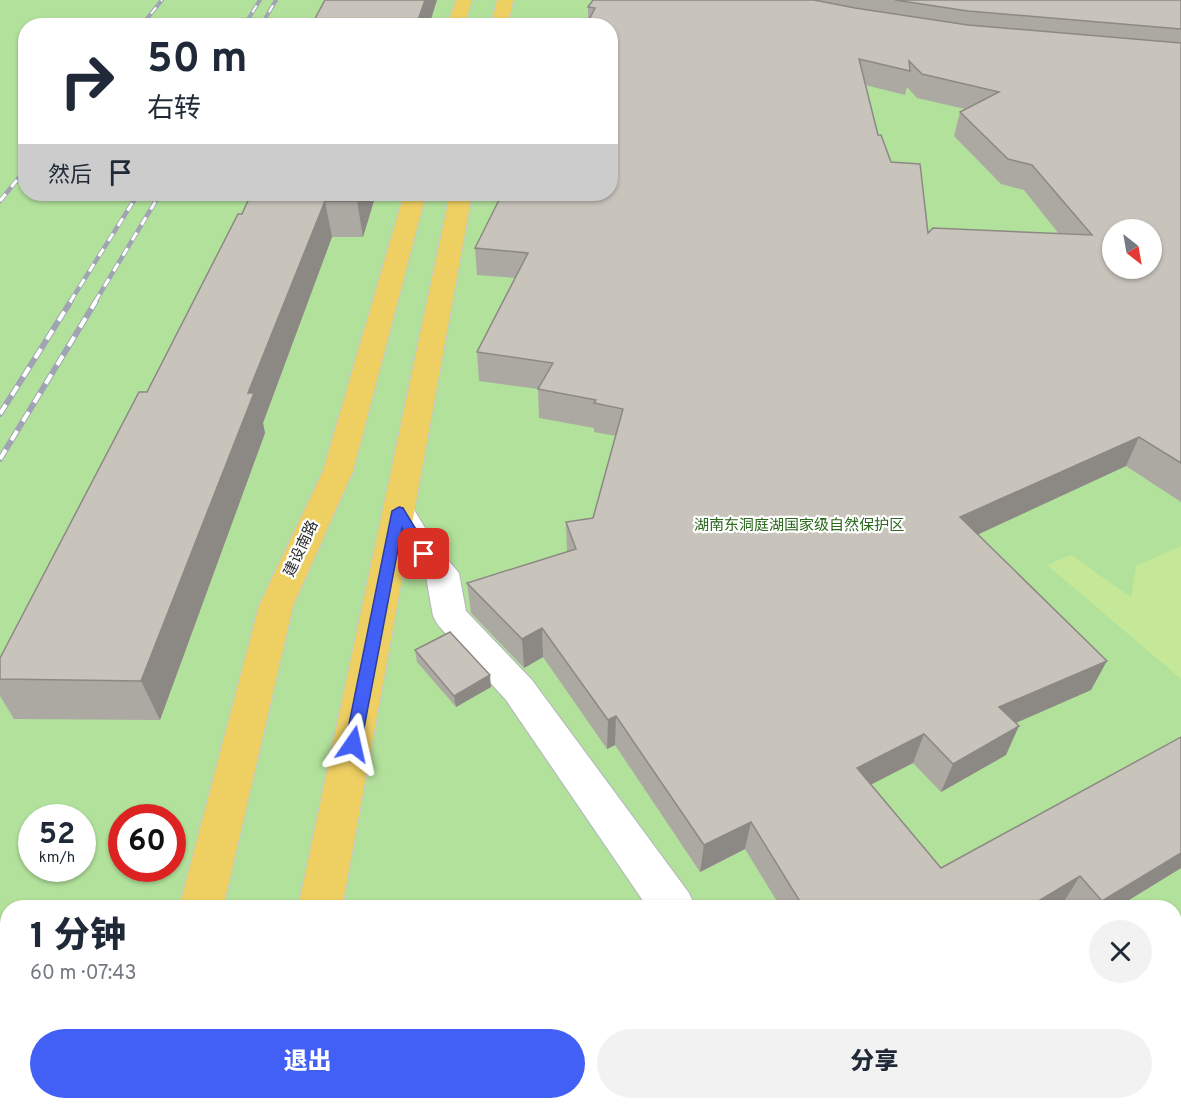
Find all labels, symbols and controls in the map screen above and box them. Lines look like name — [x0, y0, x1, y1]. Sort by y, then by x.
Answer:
text: 50 m — [147, 34, 248, 87]
icon: right — [48, 42, 126, 120]
text: 右转 — [147, 93, 201, 127]
icon: arrive — [104, 156, 137, 189]
text: 然后 — [48, 163, 92, 190]
north arrow — [1102, 219, 1162, 279]
map controls — [1102, 219, 1162, 279]
park label: 湖南东洞庭湖国家级自然保护区 — [694, 516, 904, 536]
street label: 建设南路 — [281, 518, 323, 580]
pin — [398, 528, 449, 579]
icon: arrive — [407, 537, 440, 570]
position arrow — [321, 712, 385, 776]
speed limit sign: 60 — [108, 804, 186, 882]
text: 52 — [39, 817, 75, 854]
text: km/h — [39, 849, 75, 868]
text: 1 分钟 — [30, 915, 126, 961]
button: close — [1089, 920, 1152, 983]
text: 60 m · 07:43 — [30, 961, 137, 987]
button: 退出 — [30, 1029, 585, 1098]
button: 分享 — [597, 1029, 1152, 1098]

